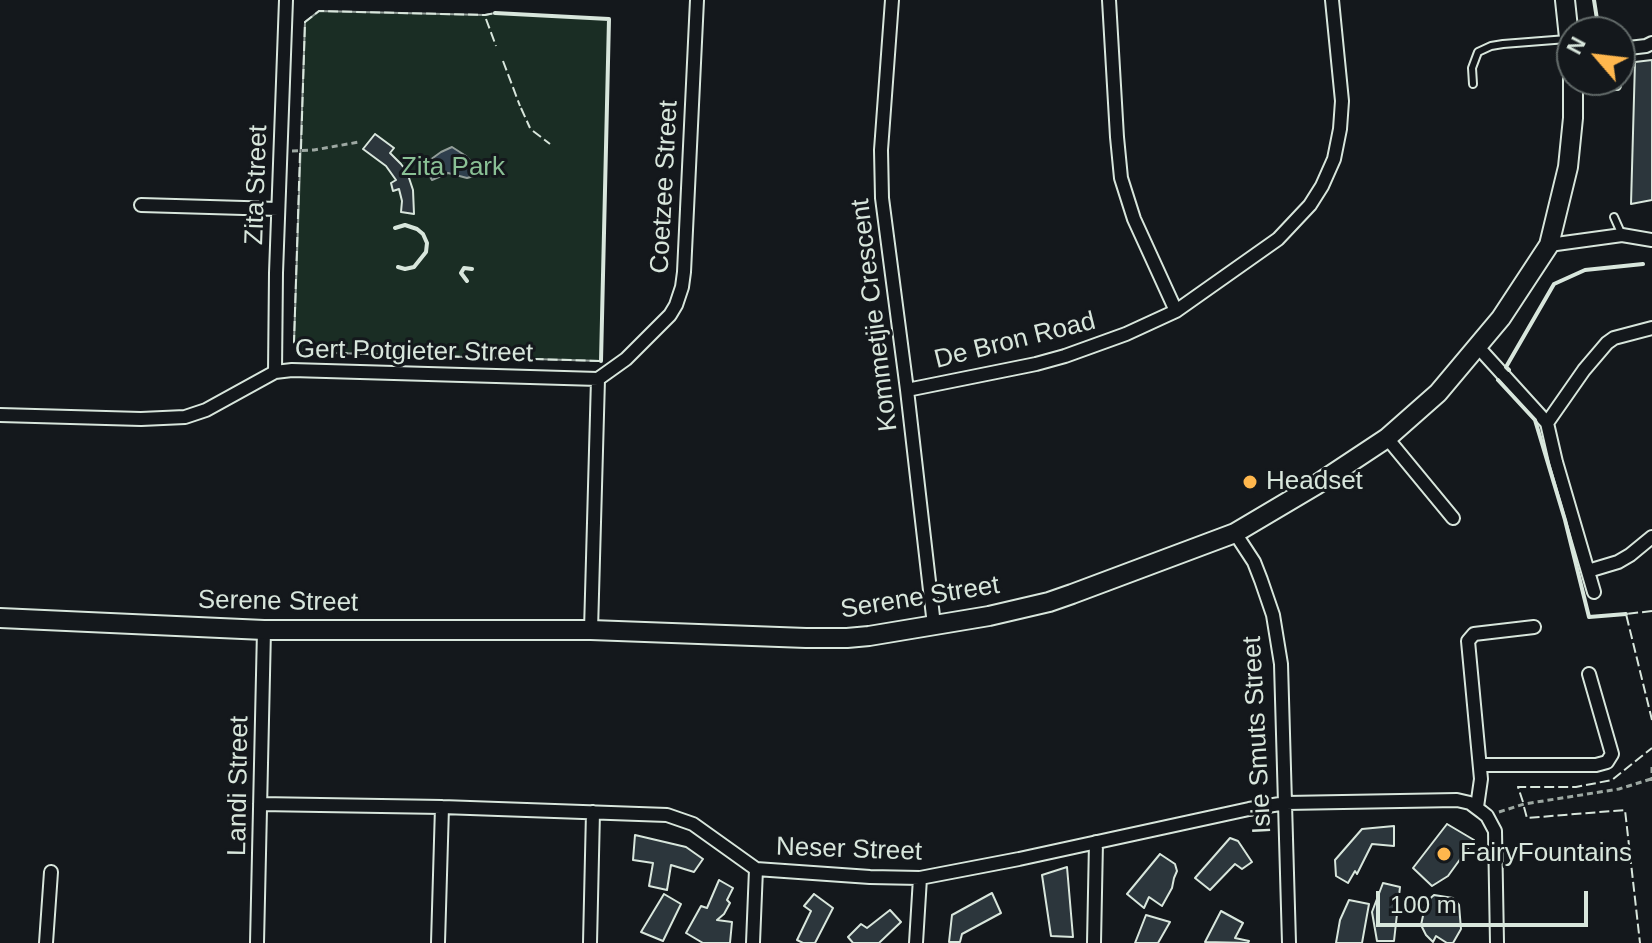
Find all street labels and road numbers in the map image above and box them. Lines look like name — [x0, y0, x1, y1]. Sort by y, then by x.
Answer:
street label: Coetzee Street — [645, 100, 685, 274]
street label: Zita Street — [239, 125, 275, 245]
street label: Kommetjie Crescent — [845, 197, 905, 433]
street label: De Bron Road — [931, 306, 1099, 376]
street label: Gert Potgieter Street — [295, 334, 533, 370]
street label: Serene Street — [838, 570, 1002, 626]
street label: Serene Street — [198, 585, 358, 619]
street label: Isie Smuts Street — [1237, 635, 1279, 835]
street label: Landi Street — [222, 716, 256, 856]
street label: Neser Street — [776, 832, 922, 868]

